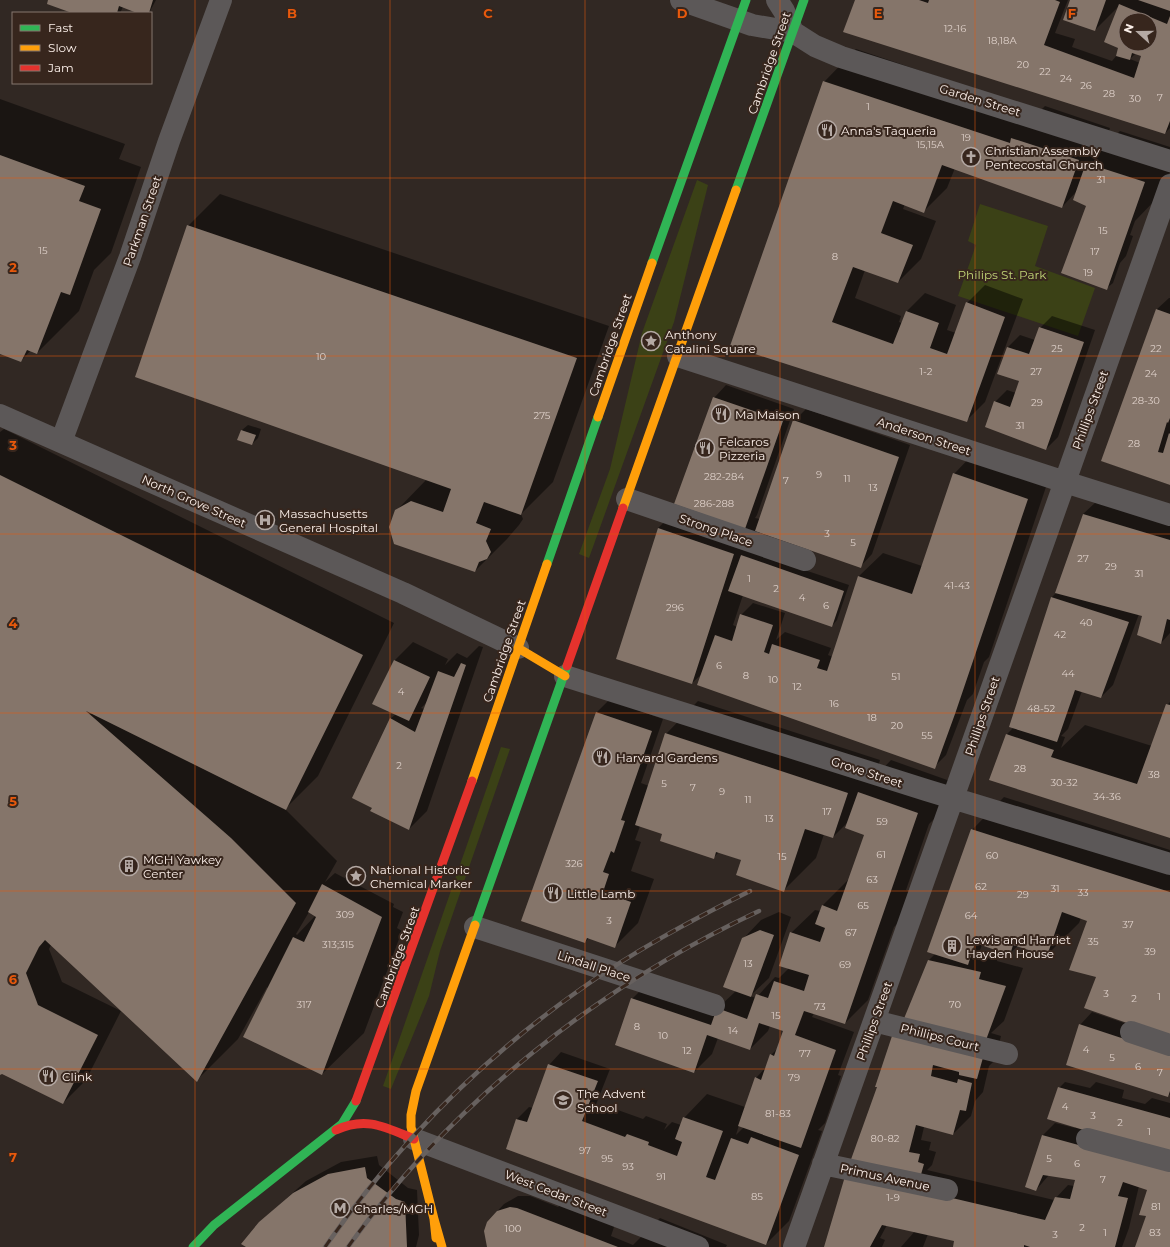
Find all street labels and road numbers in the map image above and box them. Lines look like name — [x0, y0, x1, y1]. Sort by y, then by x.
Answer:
street label: Cambridge Street — [744, 10, 794, 116]
street label: Garden Street — [938, 81, 1022, 119]
street label: Parkman Street — [119, 174, 165, 268]
street label: Cambridge Street — [585, 292, 635, 398]
street label: Phillips Street — [1069, 368, 1111, 452]
street label: Anderson Street — [875, 414, 973, 458]
street label: North Grove Street — [139, 471, 249, 531]
street label: Strong Place — [677, 510, 755, 550]
street label: Cambridge Street — [479, 598, 529, 704]
street label: Phillips Street — [961, 674, 1003, 758]
street label: Grove Street — [829, 753, 905, 791]
street label: Cambridge Street — [372, 904, 422, 1010]
street label: Lindall Place — [556, 947, 632, 985]
street label: Phillips Street — [853, 979, 895, 1063]
street label: Phillips Court — [899, 1020, 981, 1054]
street label: Primus Avenue — [839, 1160, 931, 1194]
street label: West Cedar Street — [503, 1167, 610, 1220]

